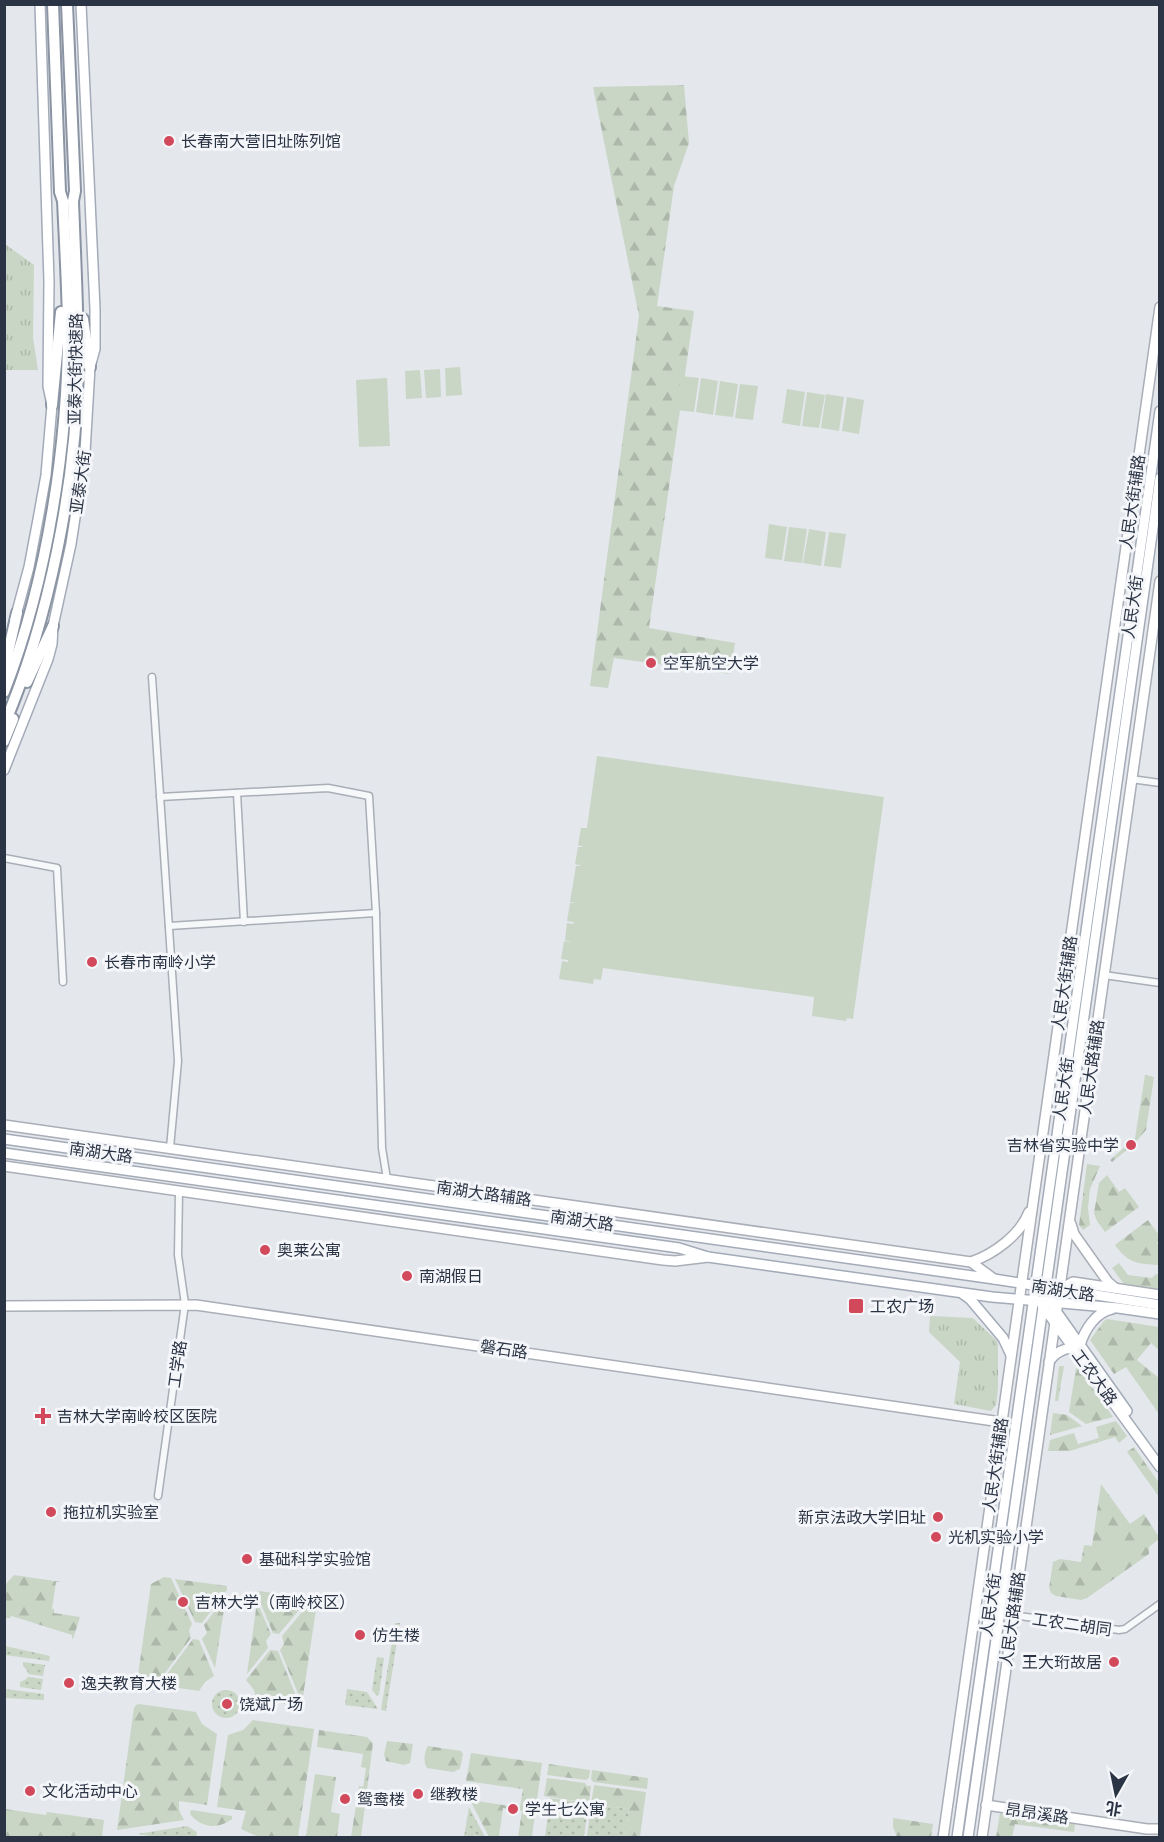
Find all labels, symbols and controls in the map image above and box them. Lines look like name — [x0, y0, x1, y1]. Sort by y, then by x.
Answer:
place label: 长春南大营旧址陈列馆 — [181, 131, 341, 151]
marker: 长春南大营旧址陈列馆 — [162, 134, 176, 148]
street label: 亚泰大街快速路 — [64, 313, 86, 425]
street label: 亚泰大街 — [66, 449, 94, 515]
street label: 人民大街辅路 — [1115, 453, 1149, 551]
street label: 人民大街 — [1118, 574, 1146, 640]
place label: 空军航空大学 — [663, 653, 759, 673]
marker: 空军航空大学 — [644, 656, 658, 670]
street label: 人民大街辅路 — [1047, 934, 1081, 1032]
place label: 长春市南岭小学 — [104, 952, 216, 972]
marker: 长春市南岭小学 — [85, 955, 99, 969]
street label: 人民大路辅路 — [1074, 1018, 1108, 1116]
street label: 人民大街 — [1049, 1056, 1077, 1122]
place label: 吉林省实验中学 — [1007, 1135, 1119, 1155]
street label: 南湖大路 — [68, 1138, 134, 1166]
marker: 吉林省实验中学 — [1124, 1138, 1138, 1152]
street label: 南湖大路辅路 — [435, 1176, 533, 1210]
street label: 南湖大路 — [549, 1206, 615, 1234]
place label: 奥莱公寓 — [277, 1240, 341, 1260]
marker: 奥莱公寓 — [258, 1243, 272, 1257]
place label: 南湖假日 — [419, 1266, 483, 1286]
marker: 南湖假日 — [400, 1269, 414, 1283]
street label: 南湖大路 — [1030, 1275, 1096, 1305]
place label: 工农广场 — [870, 1296, 934, 1316]
marker: 工农广场 — [847, 1297, 865, 1315]
street label: 磐石路 — [479, 1336, 529, 1362]
street label: 工学路 — [164, 1339, 190, 1389]
street label: 工农大路 — [1068, 1345, 1122, 1409]
place label: 吉林大学南岭校区医院 — [57, 1406, 217, 1426]
marker: 吉林大学南岭校区医院 — [34, 1407, 52, 1425]
street label: 人民大街辅路 — [978, 1416, 1012, 1514]
place label: 拖拉机实验室 — [63, 1502, 159, 1522]
marker: 拖拉机实验室 — [44, 1505, 58, 1519]
place label: 新京法政大学旧址 — [798, 1507, 926, 1527]
marker: 新京法政大学旧址 — [931, 1510, 945, 1524]
place label: 光机实验小学 — [948, 1527, 1044, 1547]
marker: 光机实验小学 — [929, 1530, 943, 1544]
place label: 基础科学实验馆 — [259, 1549, 371, 1569]
marker: 基础科学实验馆 — [240, 1552, 254, 1566]
street label: 人民大路辅路 — [995, 1570, 1029, 1668]
street label: 人民大街 — [976, 1572, 1004, 1638]
place label: 吉林大学（南岭校区） — [195, 1592, 355, 1612]
marker: 吉林大学（南岭校区） — [176, 1595, 190, 1609]
street label: 工农二胡同 — [1031, 1609, 1113, 1639]
place label: 仿生楼 — [372, 1625, 420, 1645]
marker: 仿生楼 — [353, 1628, 367, 1642]
place label: 王大珩故居 — [1022, 1652, 1102, 1672]
marker: 王大珩故居 — [1107, 1655, 1121, 1669]
place label: 逸夫教育大楼 — [81, 1673, 177, 1693]
marker: 逸夫教育大楼 — [62, 1676, 76, 1690]
place label: 饶斌广场 — [239, 1694, 303, 1714]
marker: 饶斌广场 — [220, 1697, 234, 1711]
north arrow — [1086, 1764, 1146, 1824]
place label: 文化活动中心 — [42, 1781, 138, 1801]
marker: 文化活动中心 — [23, 1784, 37, 1798]
place label: 继教楼 — [430, 1784, 478, 1804]
marker: 继教楼 — [411, 1787, 425, 1801]
place label: 鸳鸯楼 — [357, 1789, 405, 1809]
marker: 鸳鸯楼 — [338, 1792, 352, 1806]
text: 北 — [1104, 1798, 1123, 1820]
place label: 学生七公寓 — [525, 1799, 605, 1819]
street label: 昂昂溪路 — [1004, 1799, 1070, 1827]
marker: 学生七公寓 — [506, 1802, 520, 1816]

